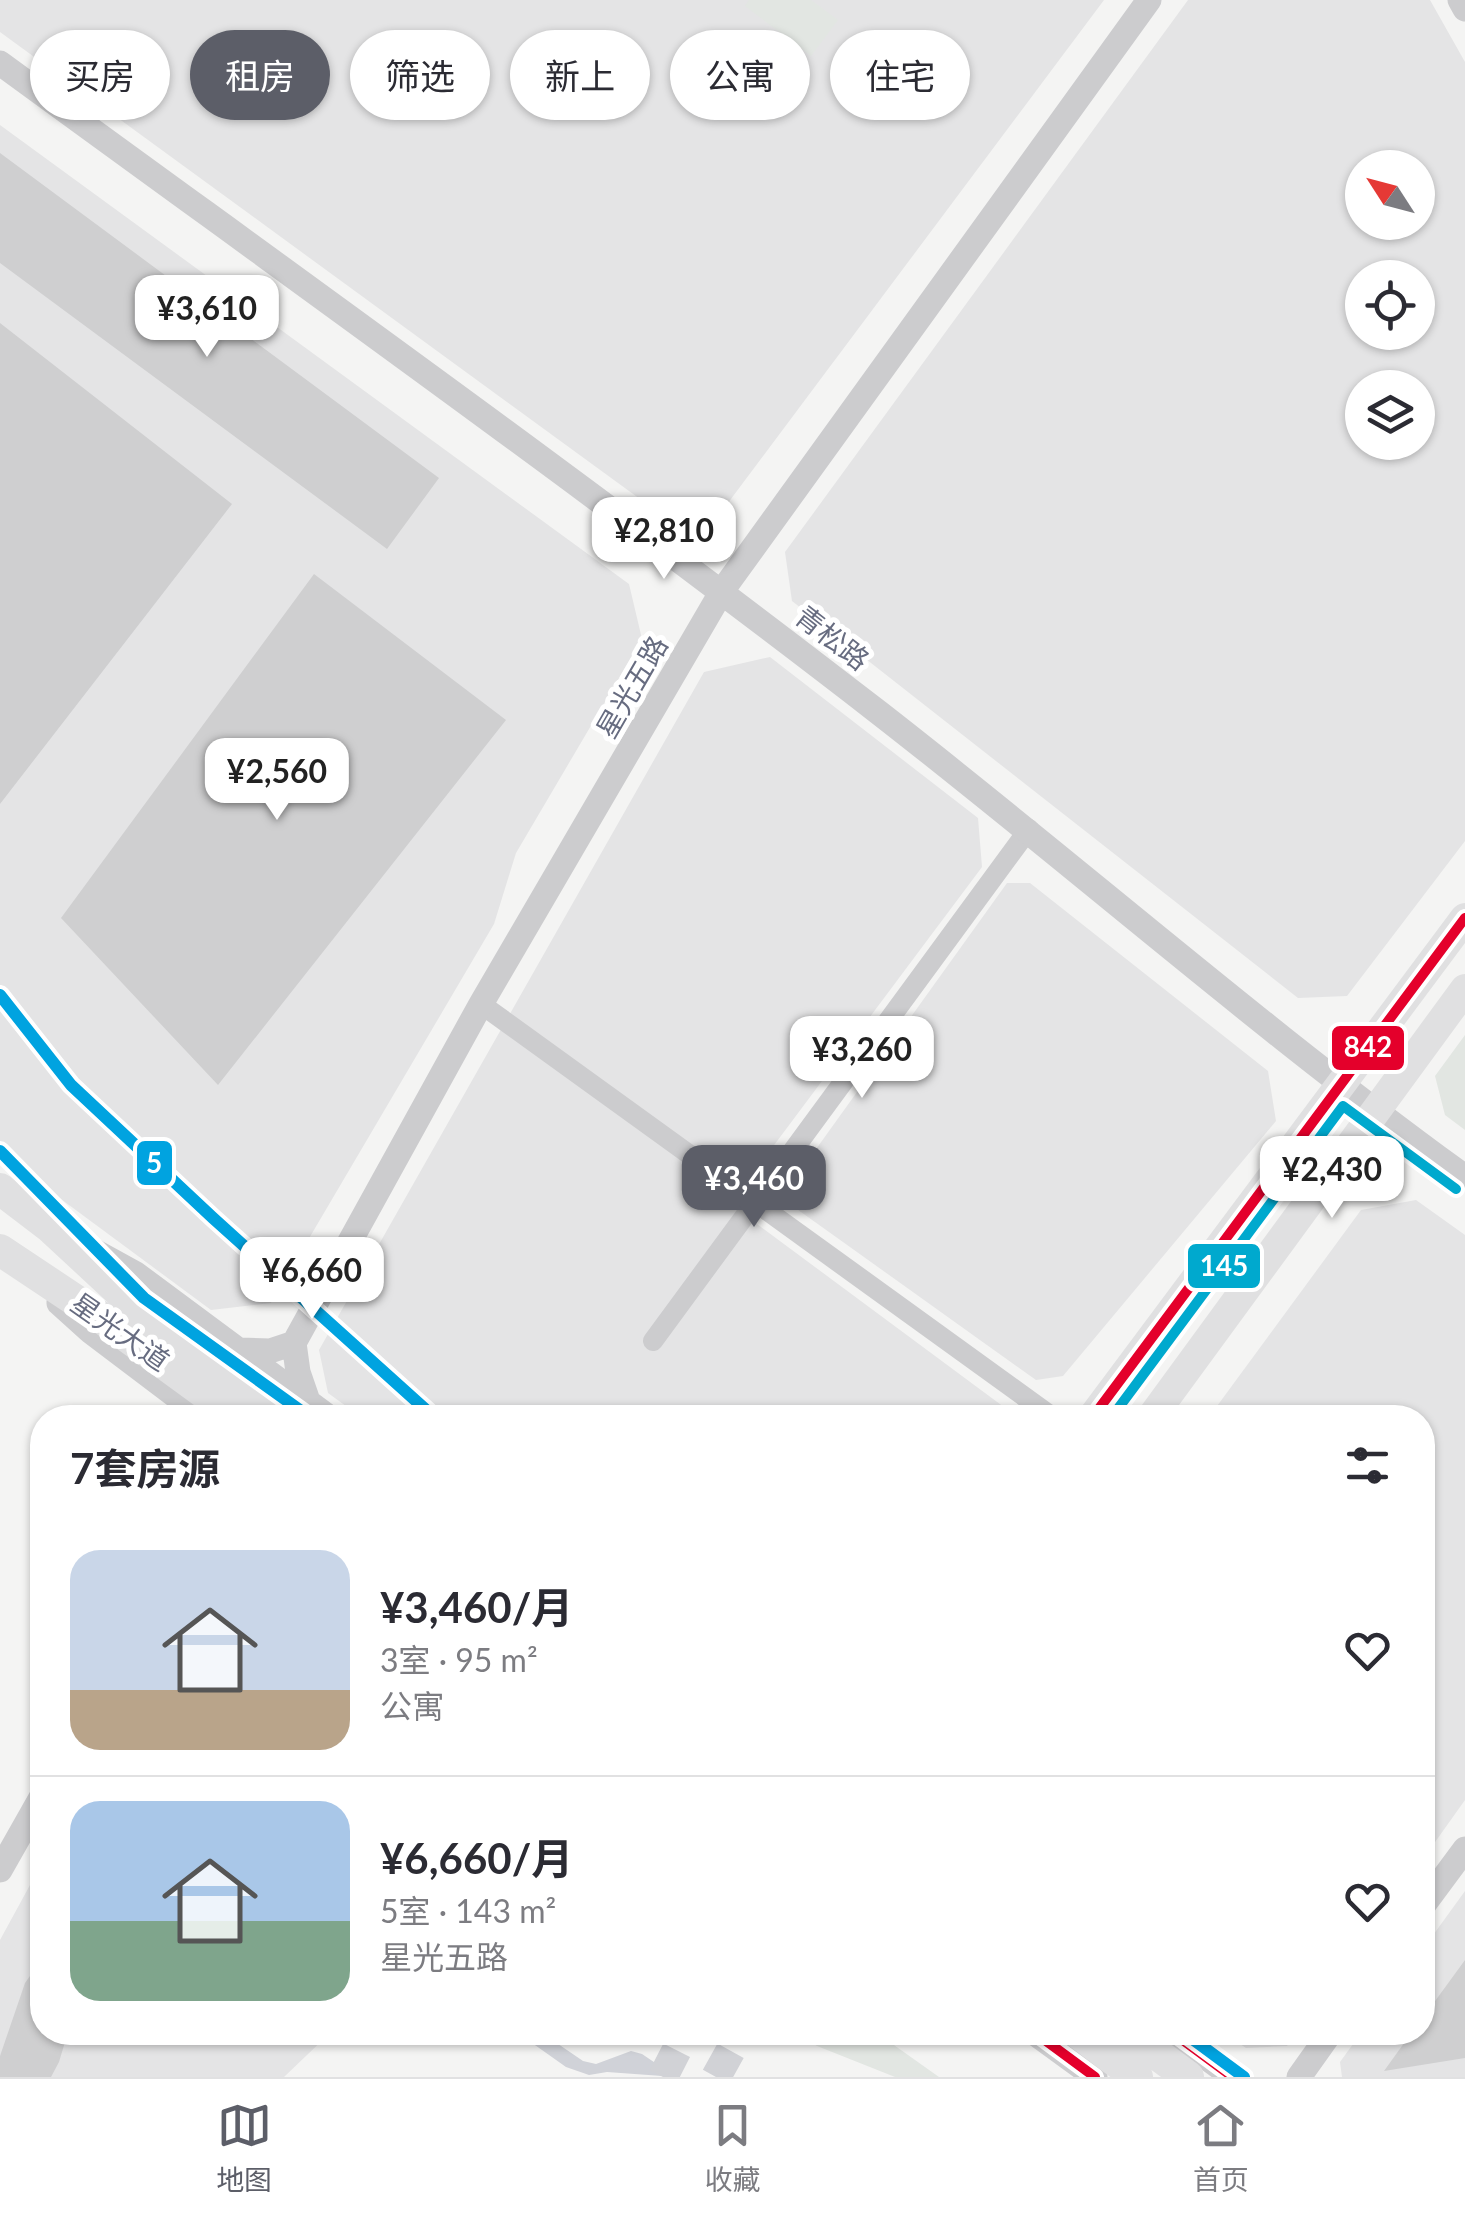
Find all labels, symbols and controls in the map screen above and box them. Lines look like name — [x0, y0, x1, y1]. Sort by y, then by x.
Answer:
chip: 买房 — [30, 30, 170, 120]
chip: 租房 — [190, 30, 330, 120]
chip: 筛选 — [350, 30, 490, 120]
chip: 新上 — [510, 30, 650, 120]
chip: 公寓 — [670, 30, 810, 120]
chip: 住宅 — [830, 30, 970, 120]
north arrow — [1345, 150, 1435, 240]
map controls — [1345, 150, 1435, 460]
button: locate — [1345, 260, 1435, 350]
pin: ¥3,610 — [126, 275, 288, 360]
text: ¥3,610 — [157, 288, 257, 327]
button: layers — [1345, 370, 1435, 460]
pin: ¥2,810 — [583, 497, 745, 582]
text: ¥2,810 — [614, 510, 714, 549]
street label: 青松路 — [789, 598, 876, 676]
street label: 星光五路 — [588, 629, 674, 744]
pin: ¥2,560 — [196, 738, 358, 823]
text: ¥2,560 — [227, 751, 327, 790]
pin: ¥3,260 — [781, 1016, 943, 1101]
line badge: 842 — [1330, 1024, 1406, 1072]
text: ¥3,260 — [812, 1029, 912, 1068]
text: 842 — [1344, 1029, 1392, 1063]
pin: ¥2,430 — [1251, 1136, 1413, 1221]
line badge: 5 — [135, 1139, 174, 1187]
text: 5 — [146, 1145, 162, 1179]
pin: ¥3,460 — [673, 1145, 835, 1230]
text: ¥2,430 — [1282, 1149, 1382, 1188]
text: ¥3,460 — [704, 1158, 804, 1197]
pin: ¥6,660 — [231, 1237, 393, 1322]
line badge: 145 — [1186, 1242, 1262, 1290]
text: 145 — [1200, 1248, 1248, 1282]
text: ¥6,660 — [262, 1250, 362, 1289]
street label: 星光大道 — [65, 1285, 176, 1377]
icon: filters — [1340, 1438, 1395, 1493]
text: 7套房源 — [70, 1443, 220, 1493]
text: ¥3,460/月 — [380, 1582, 573, 1632]
icon: home — [150, 1590, 270, 1710]
icon: heart — [1340, 1623, 1395, 1678]
text: 3室 · 95 m² — [380, 1640, 538, 1679]
text: 公寓 — [380, 1686, 444, 1725]
text: ¥6,660/月 — [380, 1833, 573, 1883]
icon: home — [150, 1841, 270, 1961]
icon: heart — [1340, 1874, 1395, 1929]
text: 5室 · 143 m² — [380, 1891, 556, 1930]
text: 星光五路 — [380, 1937, 508, 1976]
tab: 地图 — [216, 2098, 272, 2198]
tab: 收藏 — [704, 2098, 761, 2198]
tab: 首页 — [1193, 2098, 1249, 2198]

